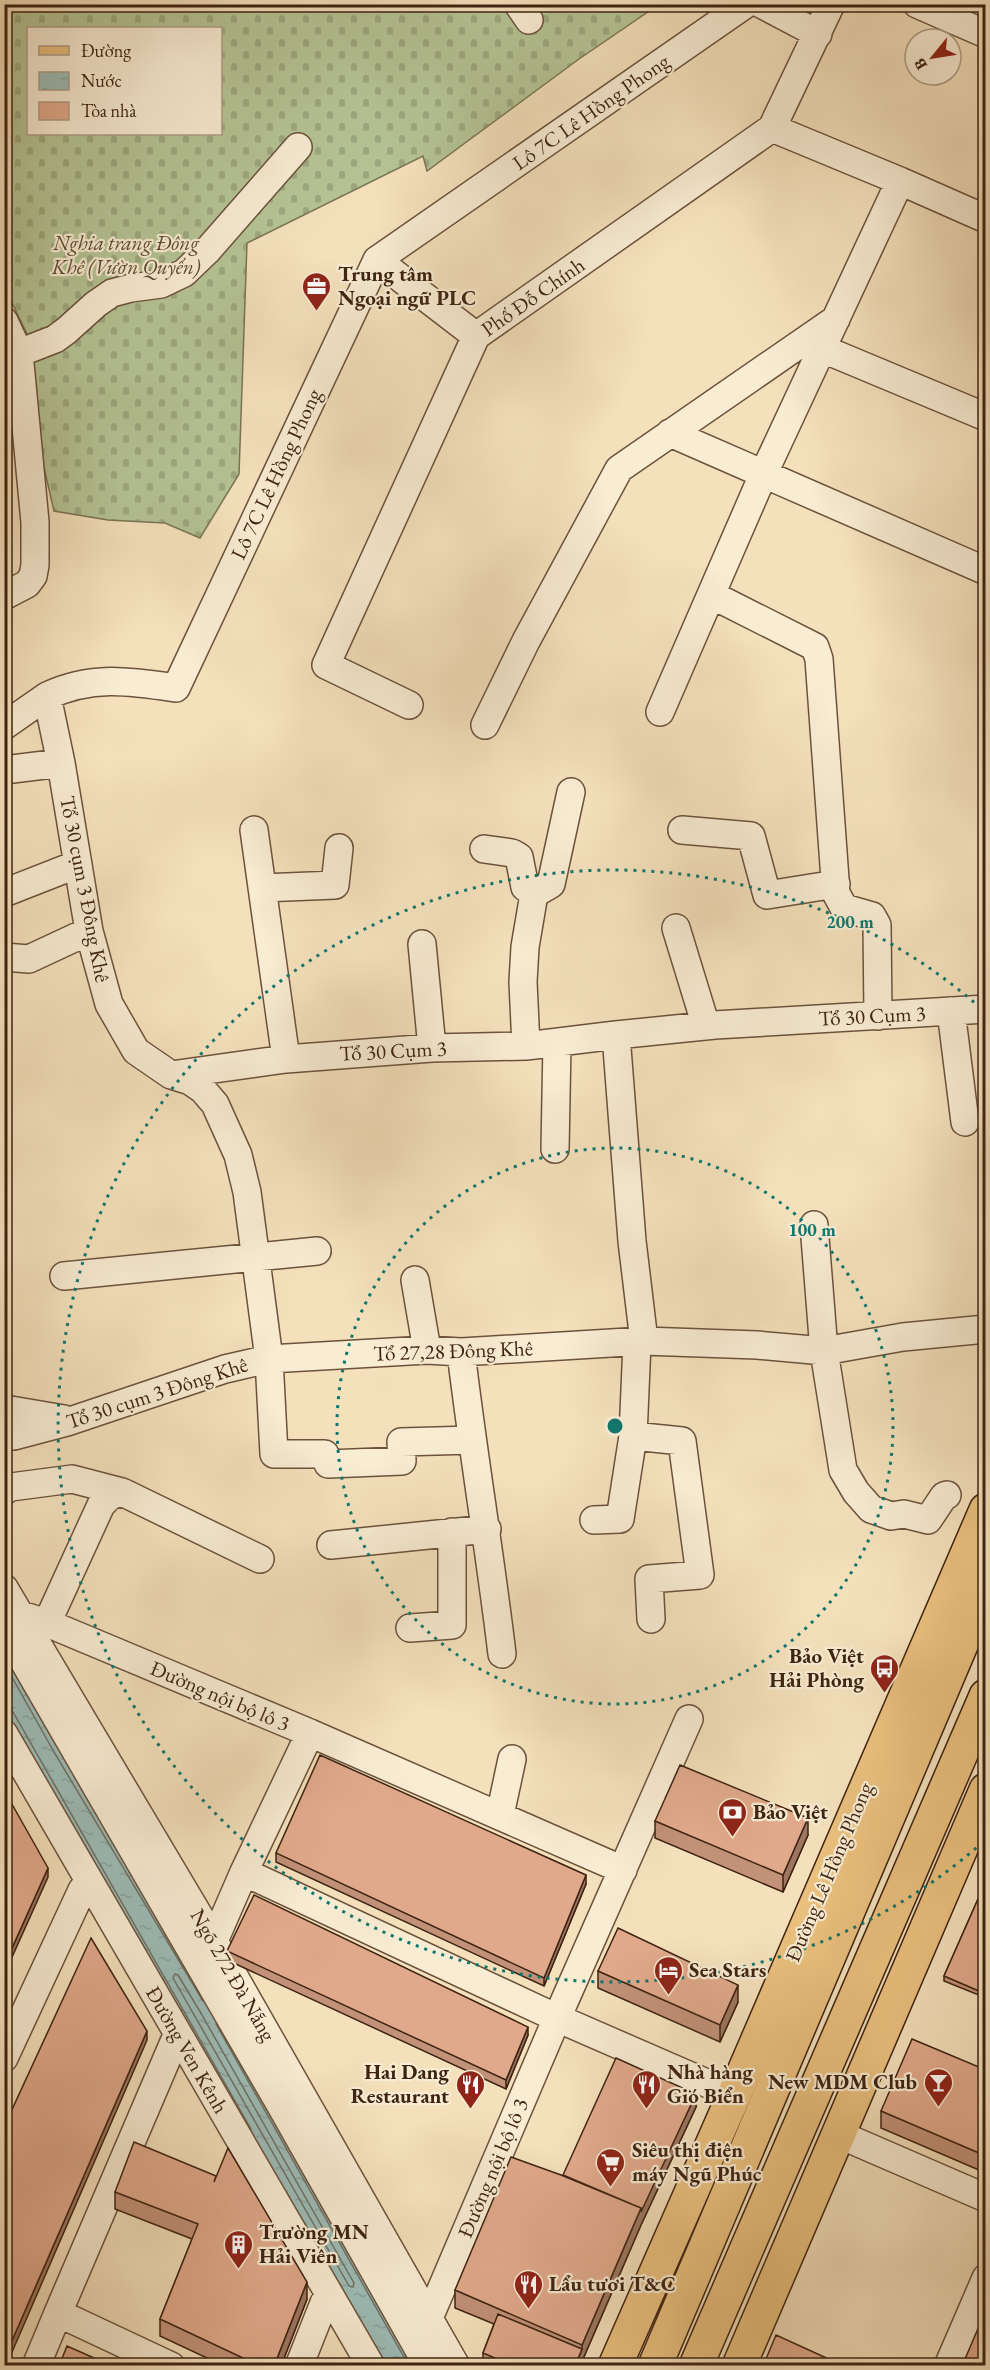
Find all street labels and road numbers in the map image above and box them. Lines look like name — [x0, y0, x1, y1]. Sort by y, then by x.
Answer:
street label: Lô 7C Lê Hồng Phong — [507, 47, 675, 176]
street label: Phố Đỗ Chính — [476, 251, 590, 342]
street label: Lô 7C Lê Hồng Phong — [224, 383, 327, 564]
street label: Tổ 30 cụm 3 Đông Khê — [54, 793, 117, 984]
street label: Tổ 30 Cụm 3 — [818, 999, 926, 1032]
street label: Tổ 30 Cụm 3 — [339, 1034, 447, 1067]
street label: Tổ 27,28 Đông Khê — [373, 1334, 533, 1367]
street label: Tổ 30 cụm 3 Đông Khê — [63, 1350, 251, 1435]
street label: Đường nội bộ lô 3 — [147, 1654, 294, 1737]
street label: Đường Lê Hồng Phong — [779, 1777, 879, 1966]
street label: Ngõ 272 Đà Nẵng — [185, 1904, 283, 2047]
street label: Đường Ven Kênh — [140, 1981, 235, 2118]
street label: Đường nội bộ lô 3 — [451, 2094, 534, 2241]

